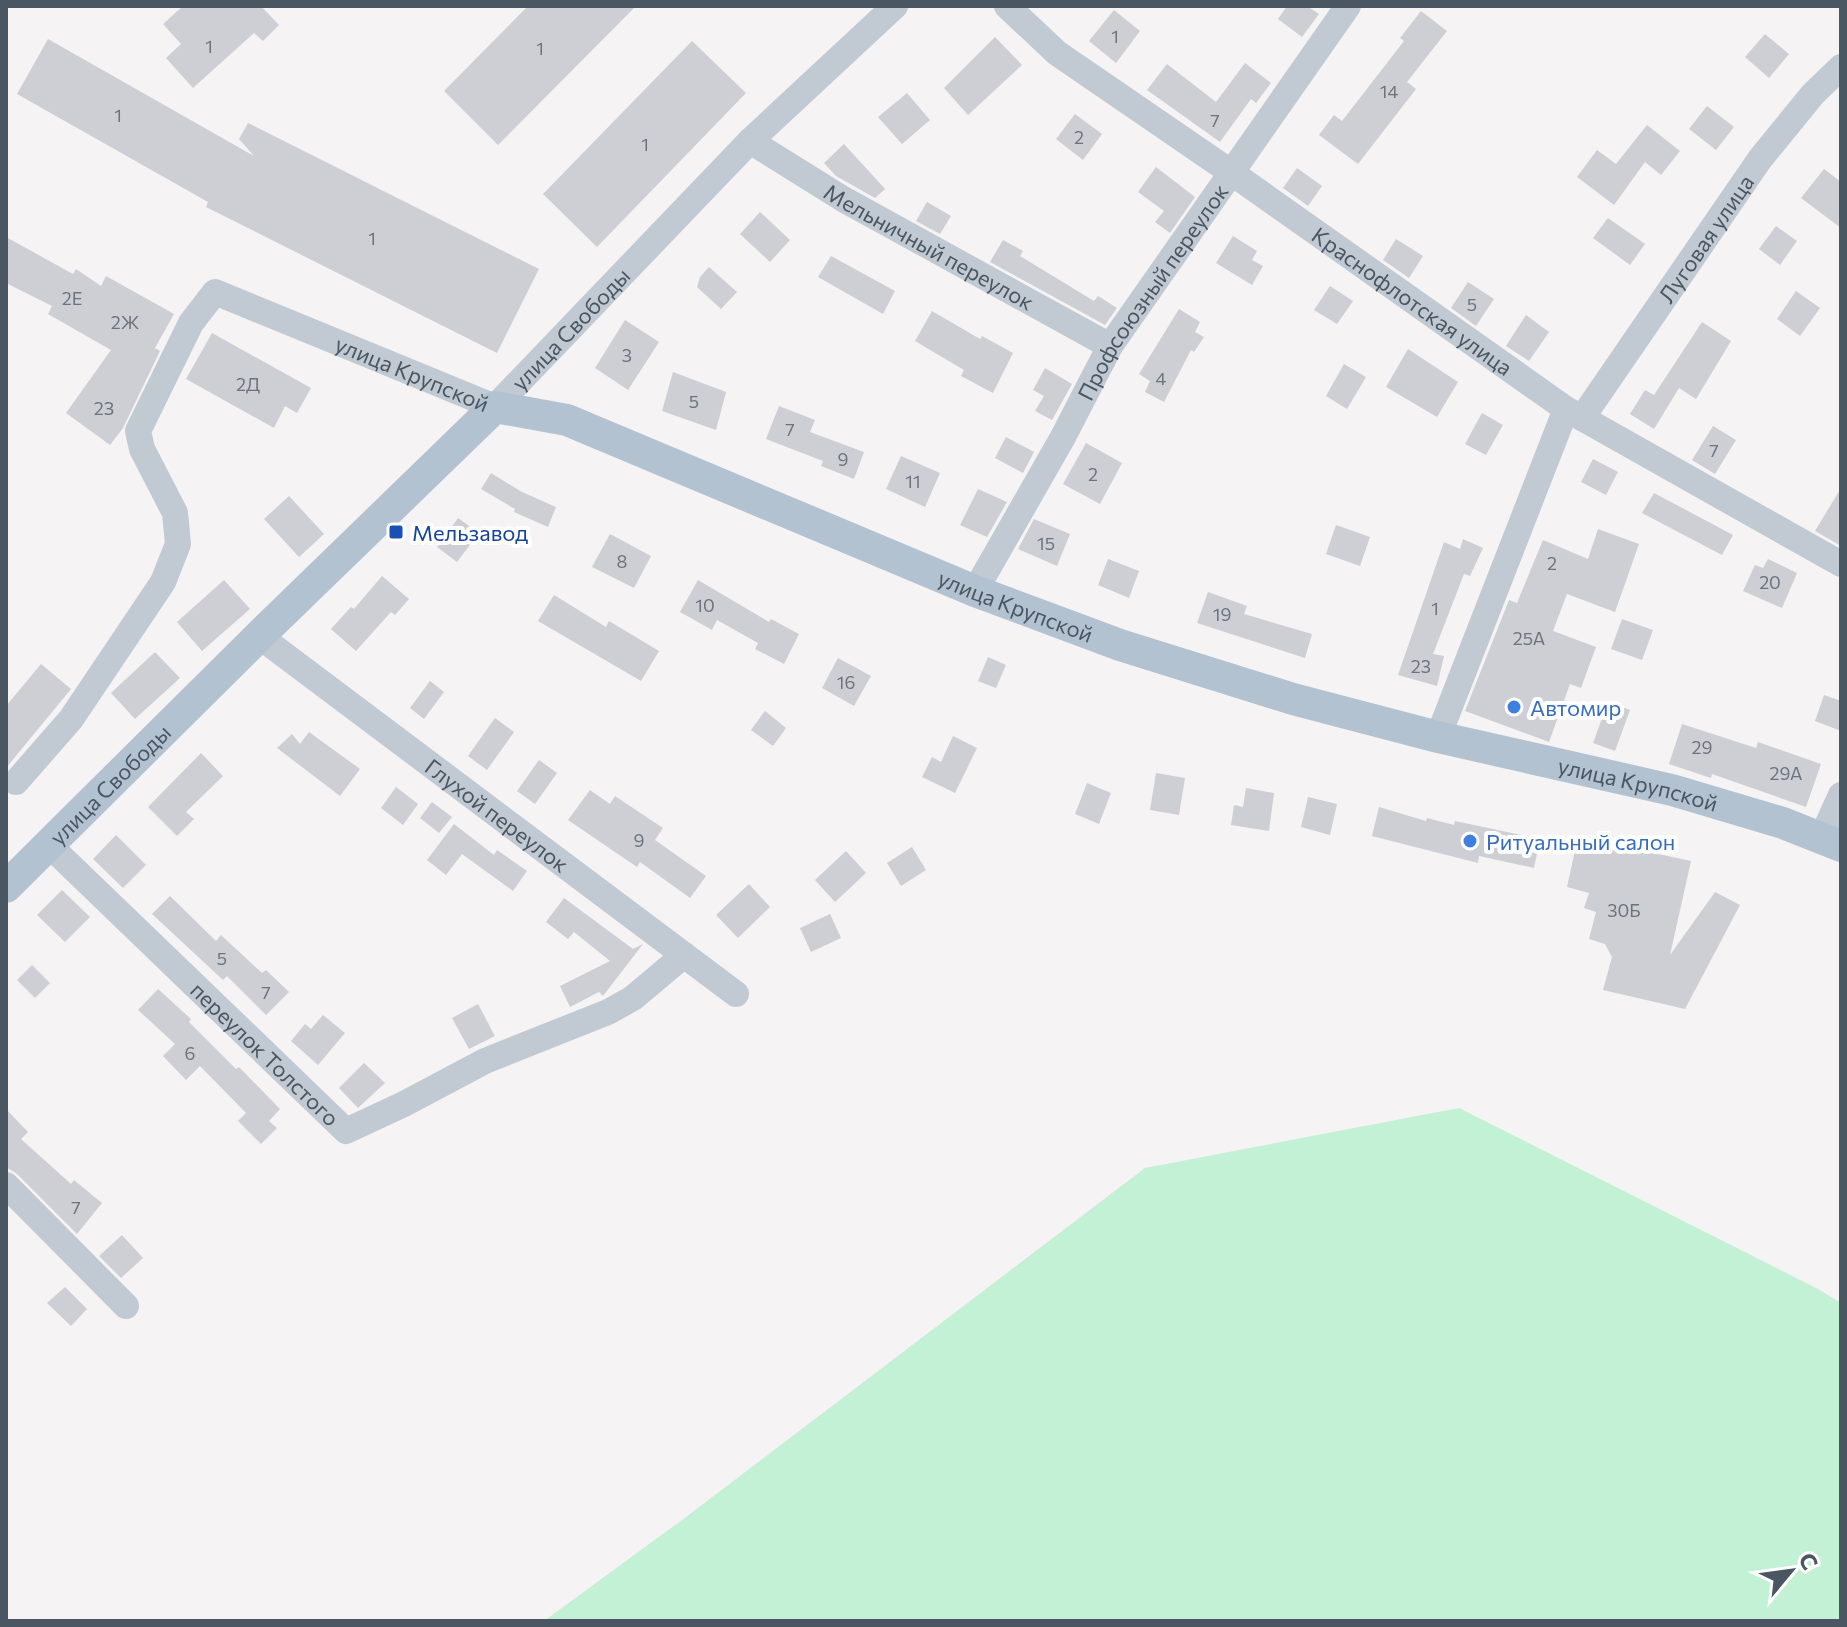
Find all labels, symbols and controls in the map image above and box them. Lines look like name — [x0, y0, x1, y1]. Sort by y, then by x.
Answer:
house number: 1 — [1111, 25, 1119, 47]
house number: 1 — [205, 35, 213, 57]
house number: 1 — [536, 37, 544, 59]
house number: 14 — [1380, 80, 1398, 102]
house number: 1 — [114, 104, 122, 126]
house number: 7 — [1210, 109, 1220, 131]
house number: 2 — [1074, 126, 1084, 148]
house number: 1 — [641, 133, 649, 155]
street label: Луговая улица — [1652, 169, 1759, 308]
street label: Мельничный переулок — [819, 177, 1039, 315]
street label: Профсоюзный переулок — [1071, 178, 1233, 405]
street label: Краснофлотская улица — [1307, 221, 1518, 381]
house number: 1 — [368, 227, 376, 249]
street label: улица Свободы — [505, 262, 635, 395]
house number: 2Е — [62, 287, 82, 309]
house number: 5 — [1467, 293, 1477, 315]
house number: 2Ж — [111, 311, 140, 333]
street label: улица Крупской — [332, 329, 493, 417]
house number: 3 — [622, 344, 632, 366]
house number: 4 — [1156, 367, 1167, 389]
house number: 2Д — [236, 373, 260, 395]
house number: 5 — [689, 390, 699, 412]
house number: 2З — [94, 397, 114, 419]
house number: 7 — [785, 418, 795, 440]
house number: 7 — [1709, 439, 1719, 461]
house number: 9 — [838, 448, 848, 470]
house number: 2 — [1088, 463, 1098, 485]
house number: 11 — [905, 470, 921, 492]
place label: Мельзавод — [412, 519, 528, 546]
marker: Мельзавод — [387, 523, 405, 541]
house number: 15 — [1037, 532, 1055, 554]
house number: 8 — [617, 550, 628, 572]
house number: 2 — [1547, 552, 1557, 574]
street label: улица Крупской — [934, 564, 1097, 647]
house number: 20 — [1759, 571, 1781, 593]
house number: 10 — [695, 594, 715, 616]
house number: 1 — [1431, 597, 1439, 619]
house number: 19 — [1213, 603, 1231, 625]
house number: 25А — [1513, 627, 1545, 649]
house number: 23 — [1411, 655, 1431, 677]
house number: 16 — [837, 671, 855, 693]
place label: Автомир — [1530, 694, 1621, 721]
marker: Автомир — [1505, 698, 1523, 716]
street label: улица Свободы — [44, 718, 176, 850]
house number: 29 — [1692, 736, 1712, 758]
street label: улица Крупской — [1555, 751, 1721, 816]
street label: Глухой переулок — [420, 752, 575, 878]
house number: 29А — [1770, 762, 1802, 784]
place label: Ритуальный салон — [1486, 828, 1675, 855]
house number: 9 — [634, 829, 644, 851]
marker: Ритуальный салон — [1461, 832, 1479, 850]
house number: 30Б — [1607, 899, 1641, 921]
house number: 5 — [217, 947, 227, 969]
street label: переулок Толстого — [186, 976, 345, 1131]
house number: 7 — [261, 981, 271, 1003]
house number: 6 — [185, 1042, 195, 1064]
house number: 7 — [71, 1196, 81, 1218]
north arrow — [1751, 1531, 1831, 1611]
text: С — [1793, 1548, 1824, 1574]

